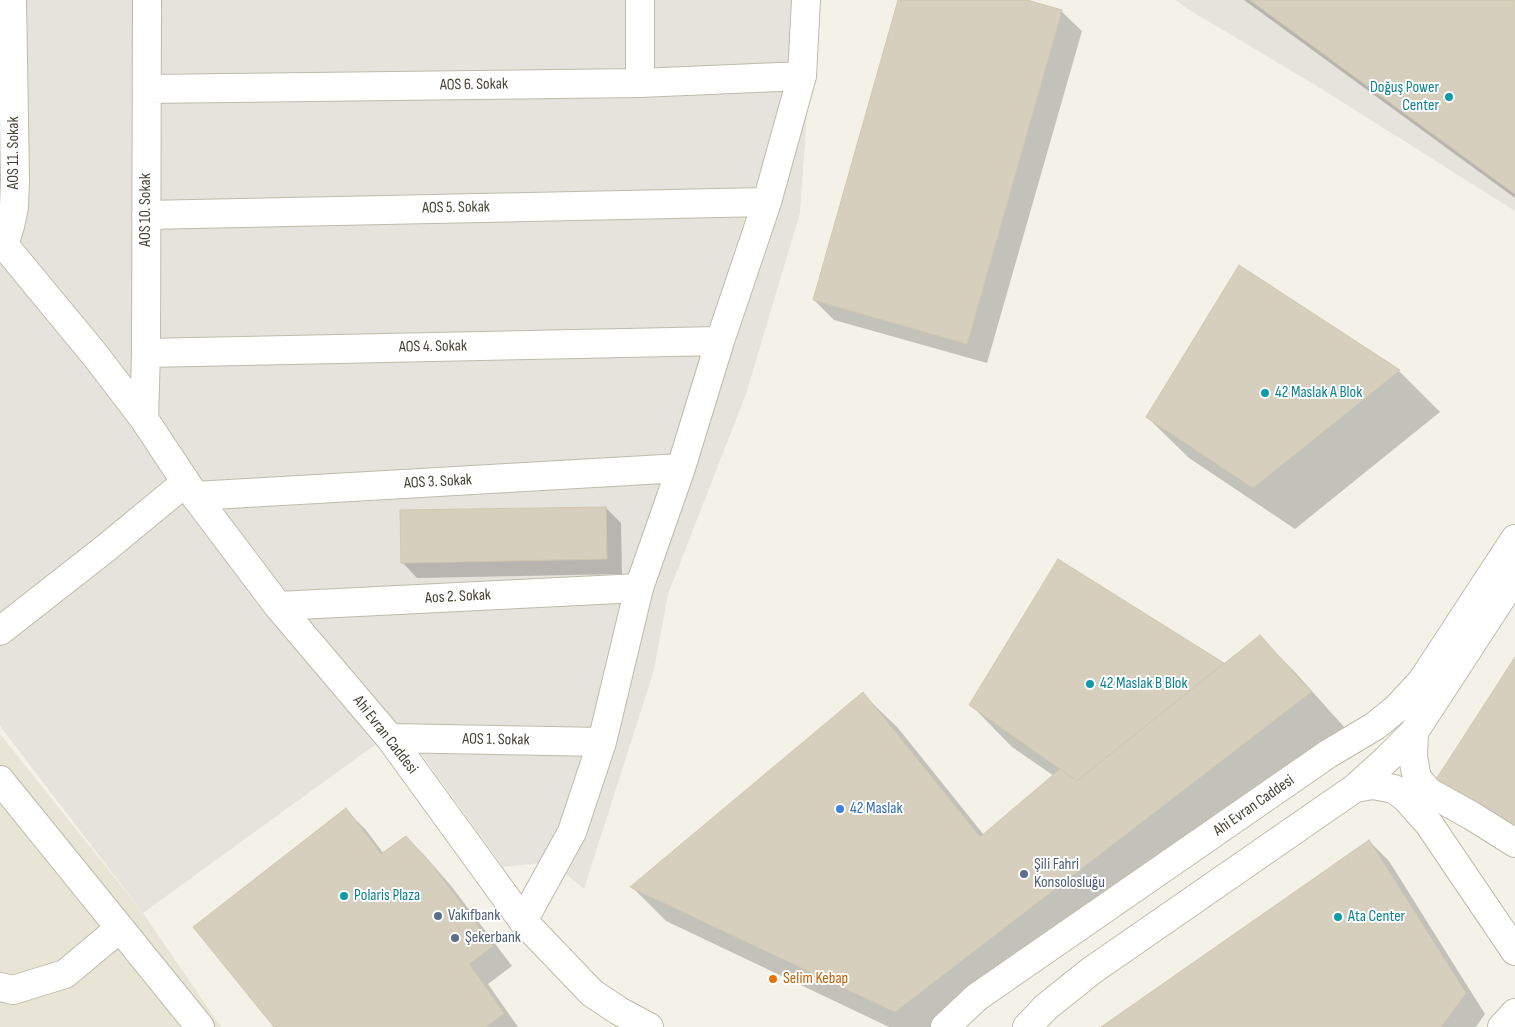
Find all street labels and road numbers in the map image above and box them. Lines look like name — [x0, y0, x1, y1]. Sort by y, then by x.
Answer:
street label: AOS 6. Sokak — [440, 75, 508, 95]
street label: AOS 11. Sokak — [4, 117, 24, 189]
street label: AOS 10. Sokak — [136, 173, 156, 247]
street label: AOS 5. Sokak — [422, 198, 490, 218]
street label: AOS 4. Sokak — [399, 337, 467, 357]
street label: AOS 3. Sokak — [404, 471, 472, 493]
street label: Aos 2. Sokak — [425, 586, 491, 608]
street label: Ahi Evran Caddesi — [348, 692, 422, 778]
street label: AOS 1. Sokak — [462, 730, 530, 750]
street label: Ahi Evran Caddesi — [1210, 771, 1298, 841]

